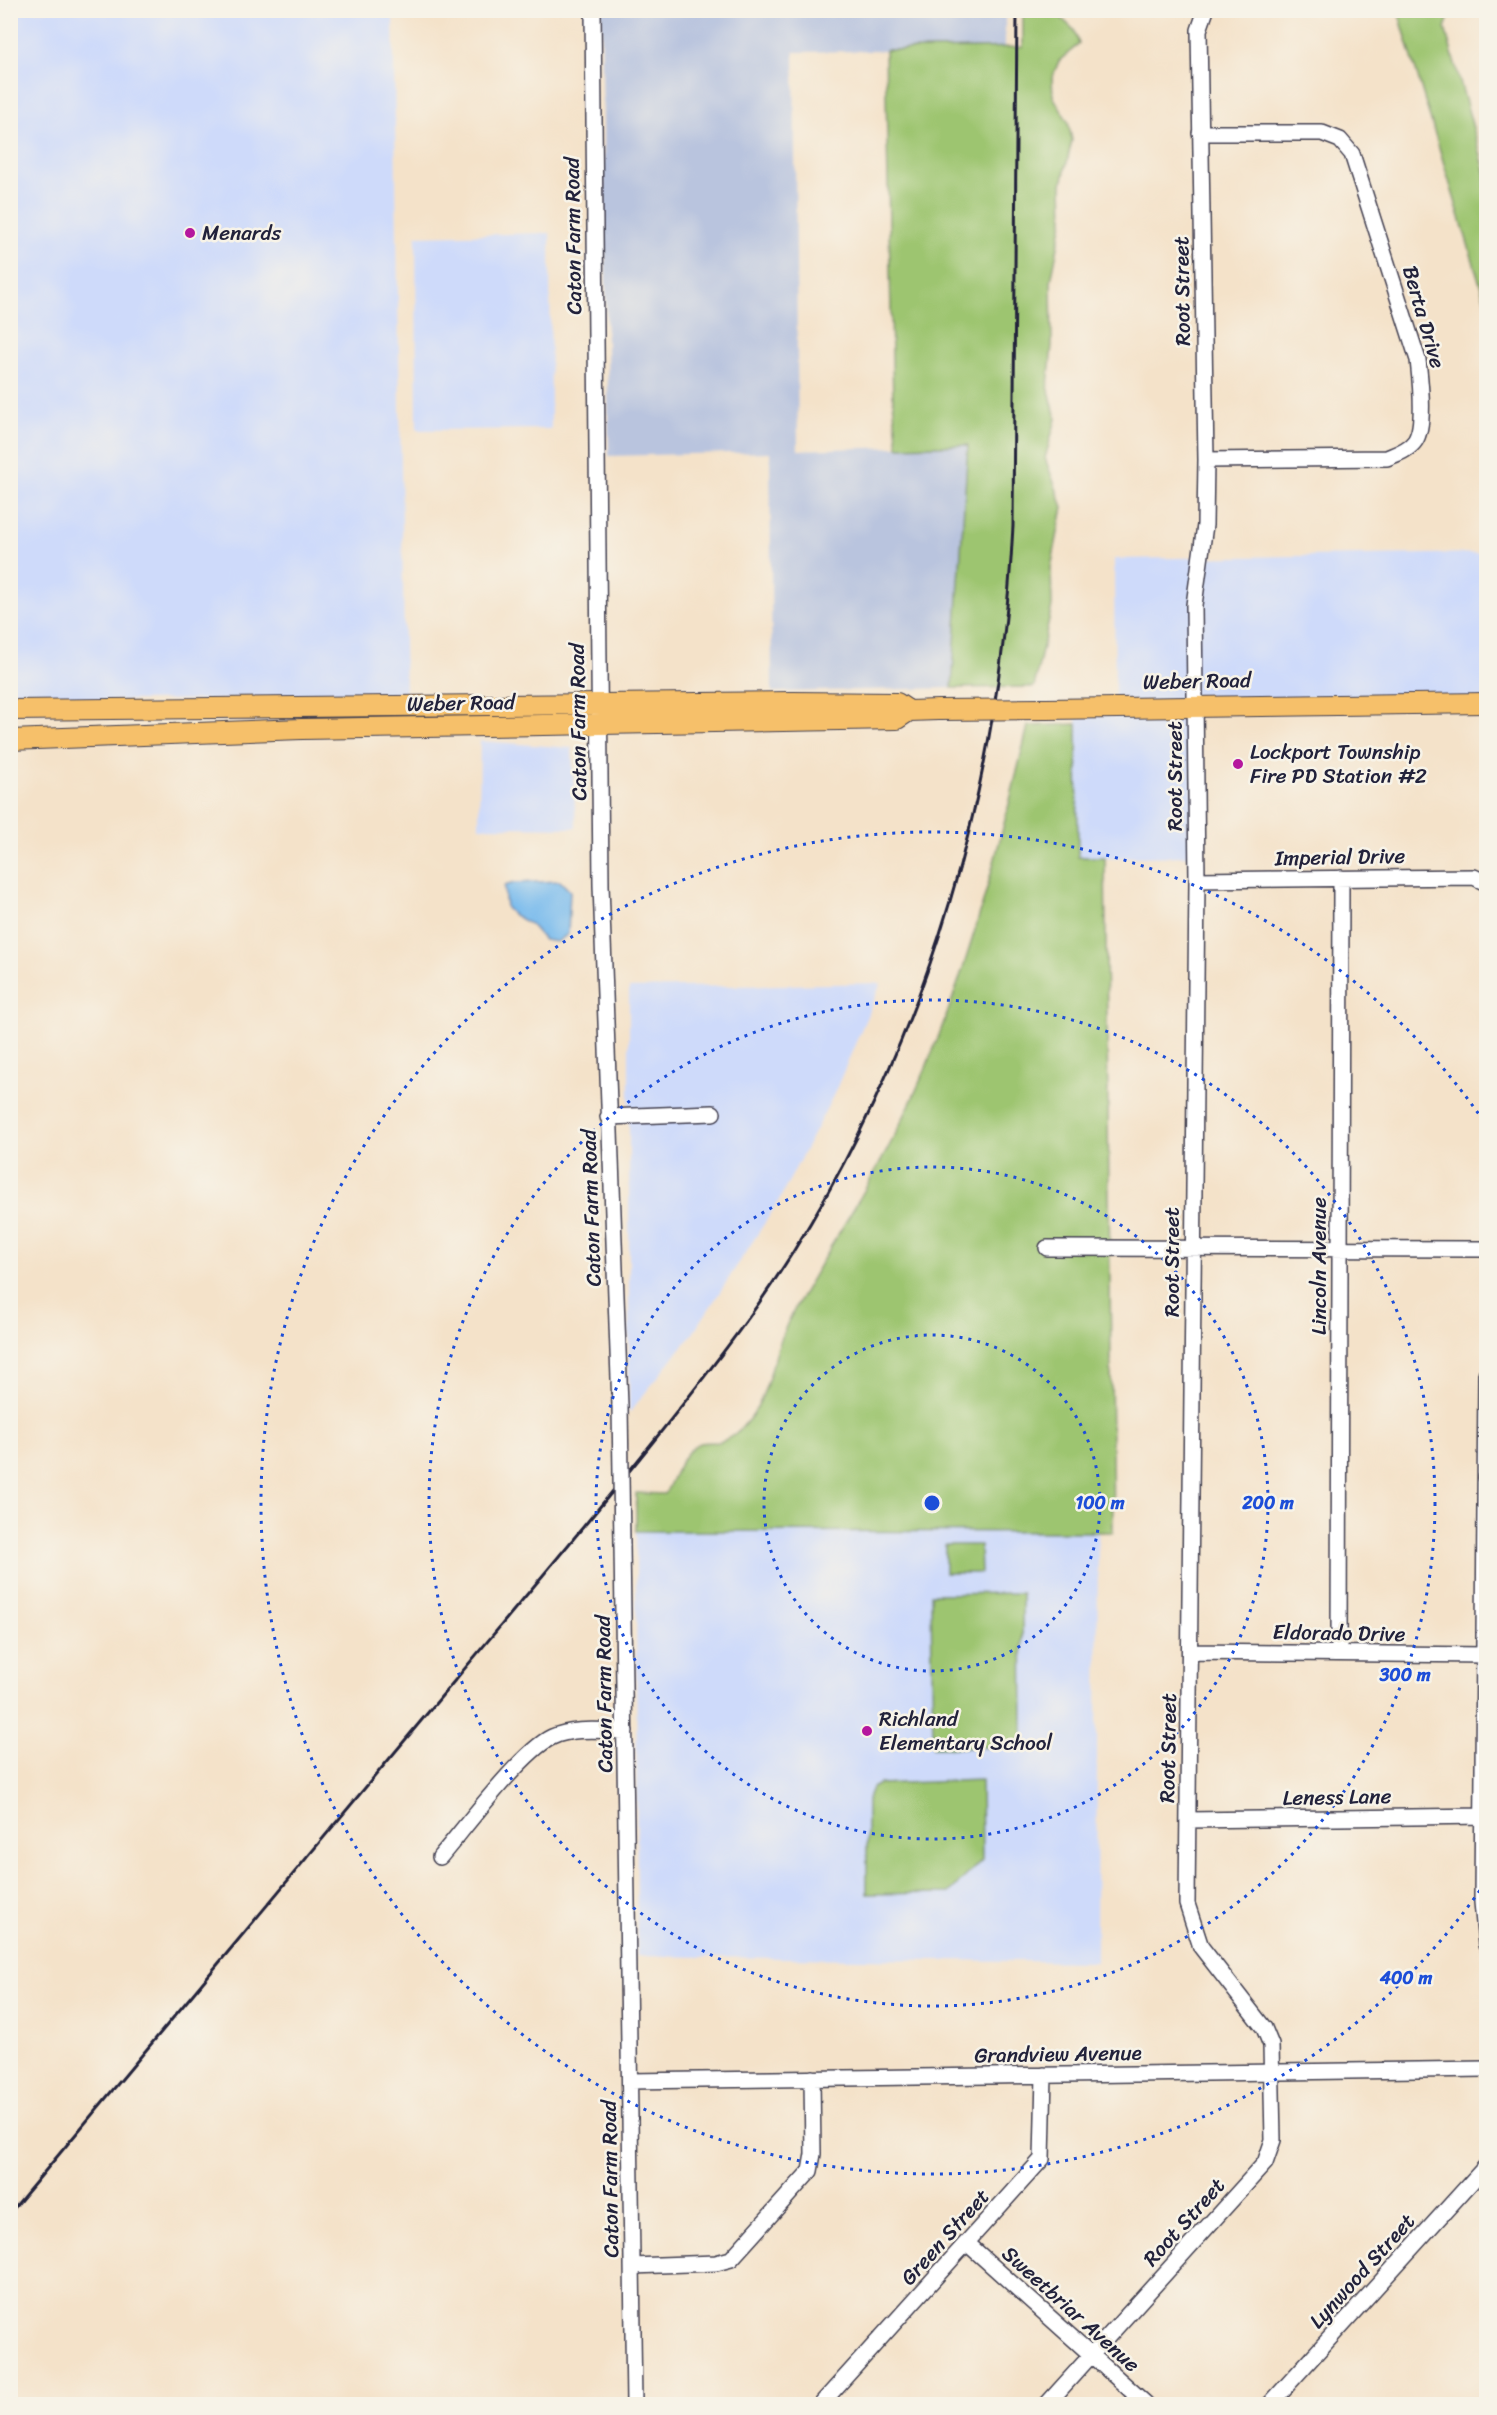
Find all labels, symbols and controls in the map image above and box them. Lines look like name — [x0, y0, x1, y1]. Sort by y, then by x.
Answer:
street label: Caton Farm Road — [553, 155, 593, 315]
place label: Menards — [202, 214, 281, 252]
marker: Menards — [183, 226, 197, 240]
street label: Root Street — [1162, 236, 1202, 346]
street label: Berta Drive — [1391, 261, 1457, 373]
street label: Caton Farm Road — [558, 641, 598, 801]
street label: Weber Road — [1143, 661, 1253, 701]
street label: Weber Road — [407, 683, 517, 723]
street label: Root Street — [1156, 721, 1194, 831]
place label: Lockport Township Fire PD Station #2 — [1250, 733, 1427, 795]
marker: Lockport Township Fire PD Station #2 — [1231, 757, 1245, 771]
street label: Imperial Drive — [1274, 837, 1406, 877]
street label: Caton Farm Road — [569, 1127, 613, 1287]
street label: Lincoln Avenue — [1300, 1197, 1338, 1335]
street label: Root Street — [1153, 1207, 1191, 1317]
text: 100 m — [1076, 1487, 1125, 1519]
text: 200 m — [1241, 1487, 1294, 1519]
centre of rings — [922, 1493, 942, 1513]
street label: Caton Farm Road — [584, 1613, 624, 1773]
street label: Eldorado Drive — [1272, 1613, 1406, 1653]
text: 300 m — [1378, 1659, 1431, 1691]
street label: Root Street — [1148, 1693, 1188, 1803]
place label: Richland Elementary School — [879, 1700, 1053, 1762]
marker: Richland Elementary School — [860, 1724, 874, 1738]
street label: Leness Lane — [1282, 1777, 1392, 1817]
text: 400 m — [1379, 1962, 1432, 1994]
street label: Grandview Avenue — [974, 2034, 1142, 2074]
street label: Caton Farm Road — [590, 2098, 630, 2258]
street label: Root Street — [1133, 2168, 1235, 2276]
street label: Green Street — [891, 2180, 999, 2294]
street label: Lynwood Street — [1299, 2204, 1425, 2338]
street label: Sweetbriar Avenue — [993, 2236, 1149, 2382]

